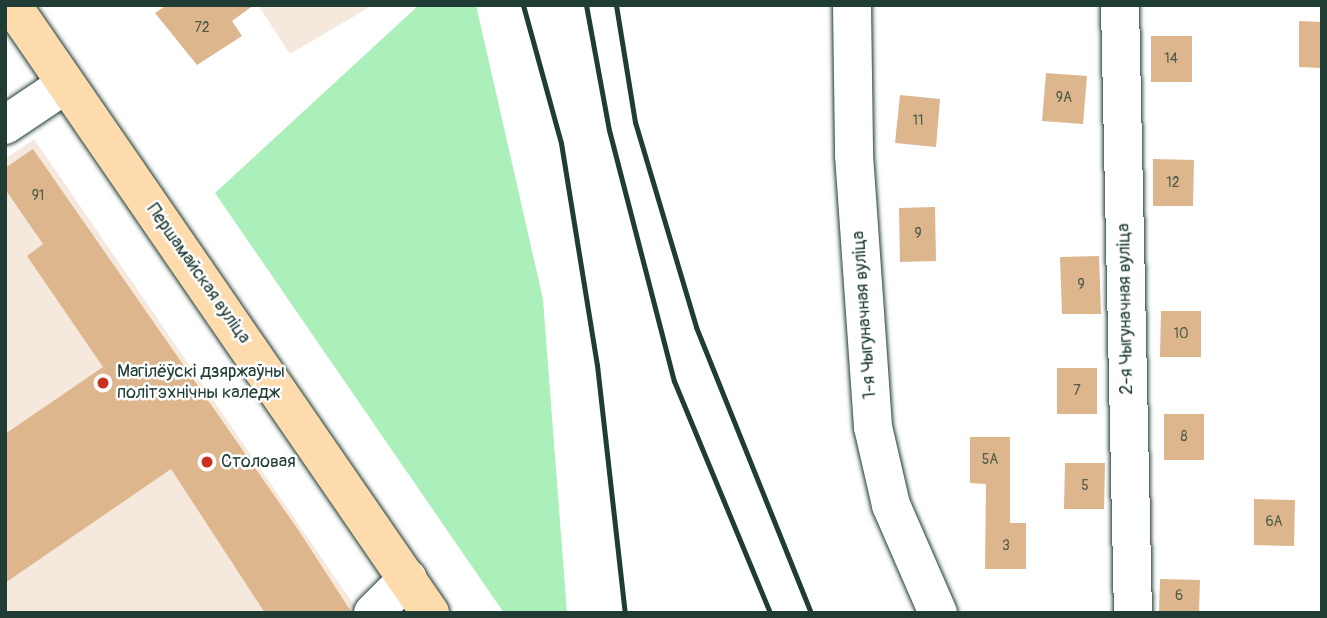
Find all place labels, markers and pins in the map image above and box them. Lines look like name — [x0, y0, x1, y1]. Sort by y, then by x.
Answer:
place label: Магілёўскі дзяржаўны політэхнічны каледж — [117, 362, 285, 404]
marker: Магілёўскі дзяржаўны політэхнічны каледж — [95, 375, 111, 391]
place label: Столовая — [221, 451, 296, 473]
marker: Столовая — [199, 454, 215, 470]

